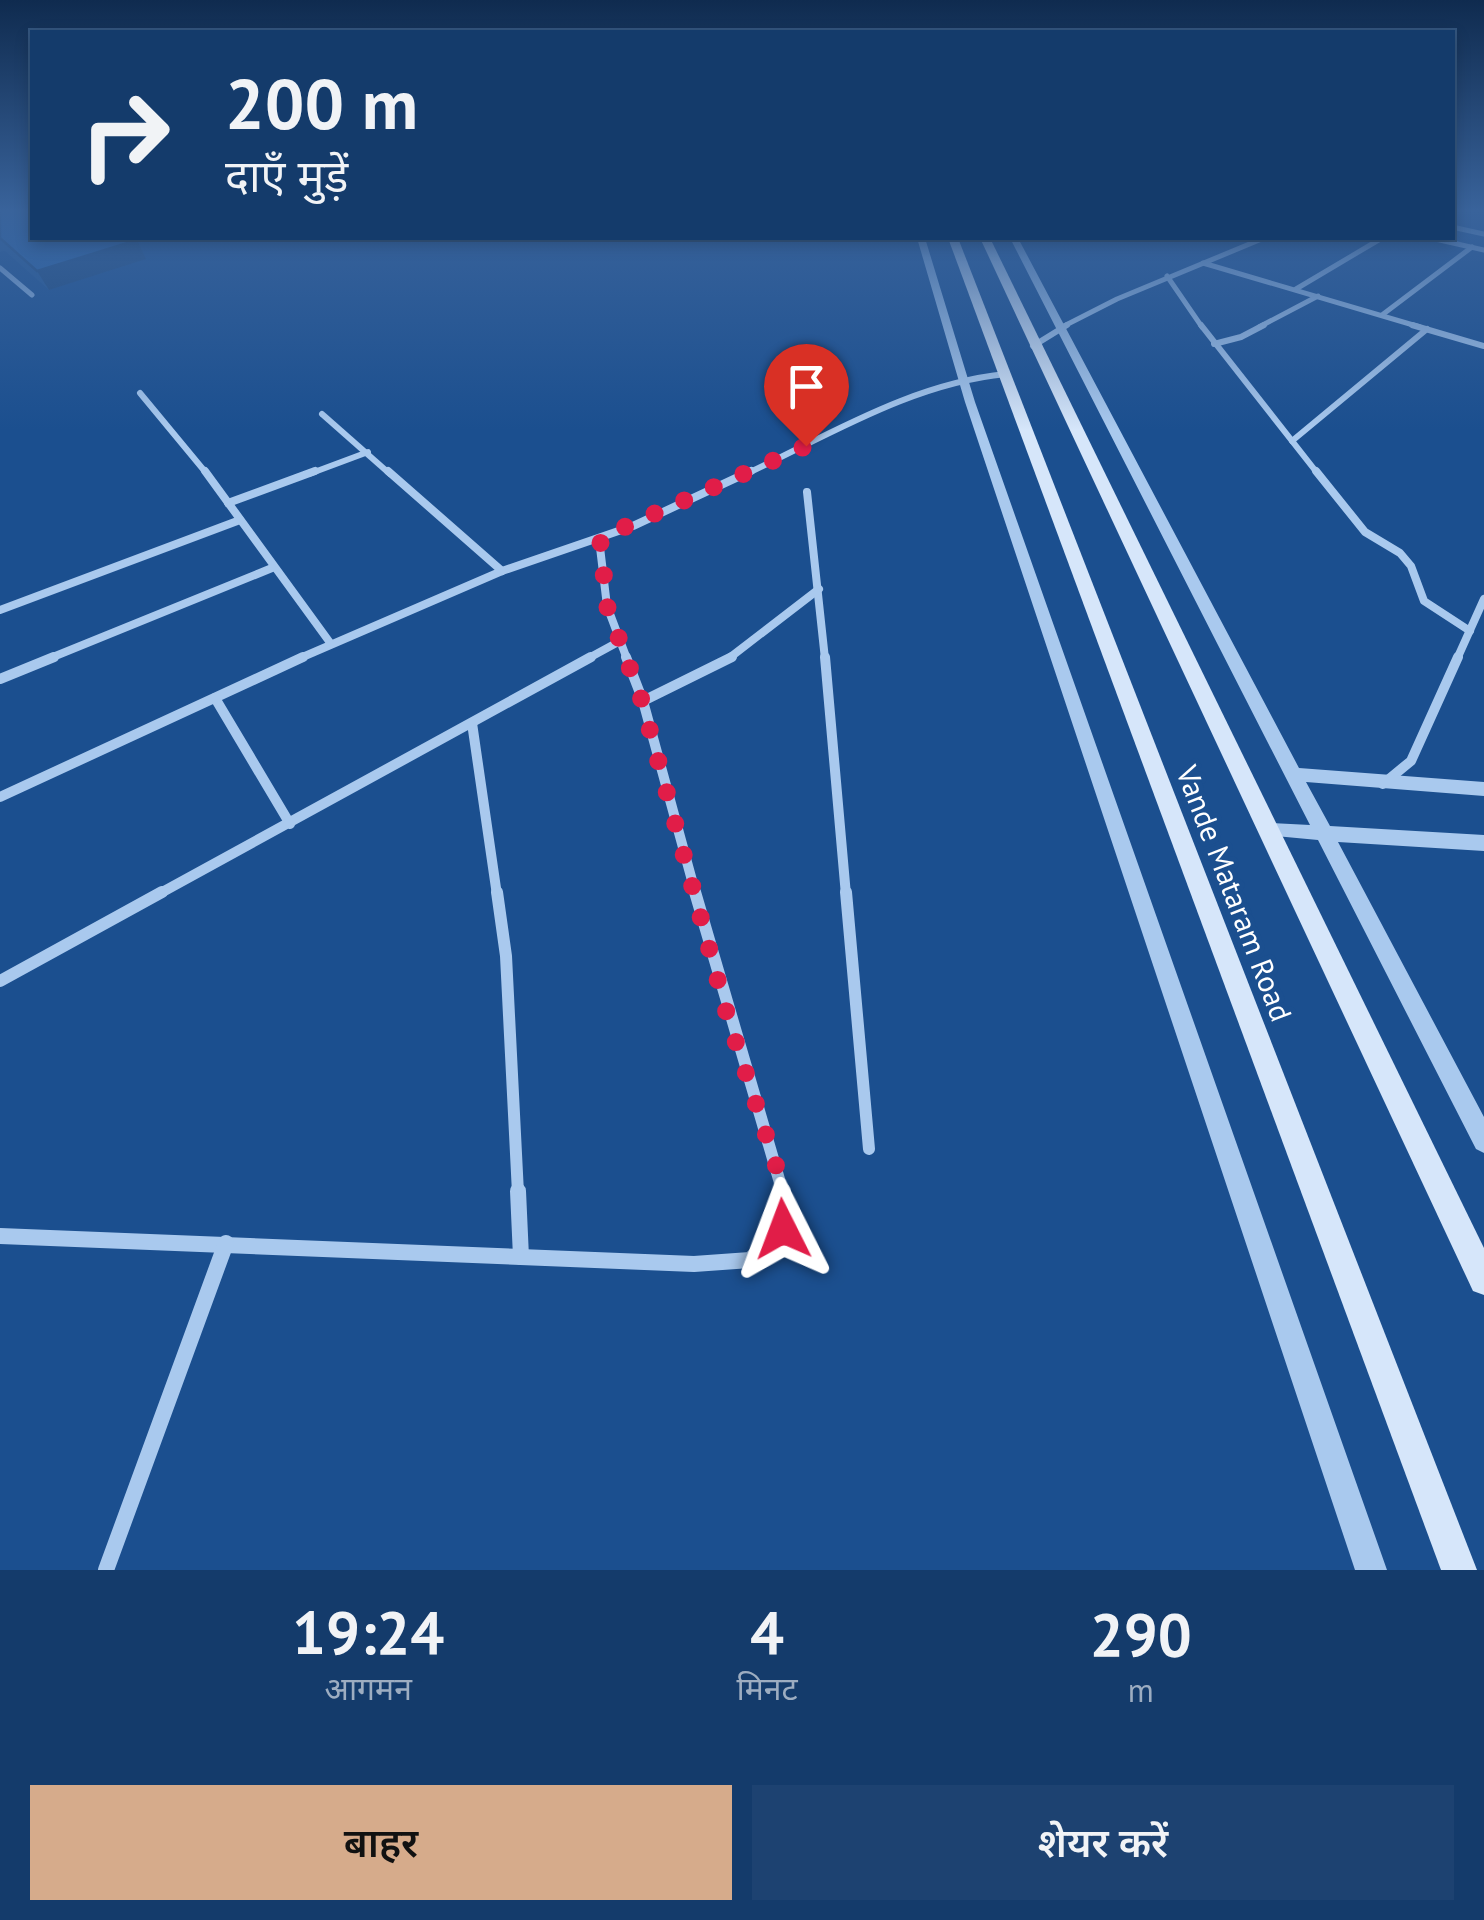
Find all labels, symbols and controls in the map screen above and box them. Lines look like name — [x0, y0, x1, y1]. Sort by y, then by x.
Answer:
text: 200 m — [225, 58, 418, 148]
icon: right — [60, 70, 190, 200]
text: दाएँ मुड़ें — [225, 146, 348, 204]
pin — [764, 344, 849, 447]
icon: arrive — [779, 359, 834, 414]
street label: Vande Mataram Road — [1168, 759, 1302, 1026]
position arrow — [731, 1177, 835, 1281]
text: 19:24 — [292, 1593, 444, 1671]
text: 4 — [750, 1593, 784, 1671]
text: 290 — [1090, 1595, 1192, 1673]
text: आगमन — [324, 1667, 412, 1709]
text: मिनट — [736, 1667, 798, 1709]
text: m — [1128, 1669, 1154, 1711]
button: बाहर — [30, 1785, 732, 1900]
button: शेयर करें — [752, 1785, 1454, 1900]

